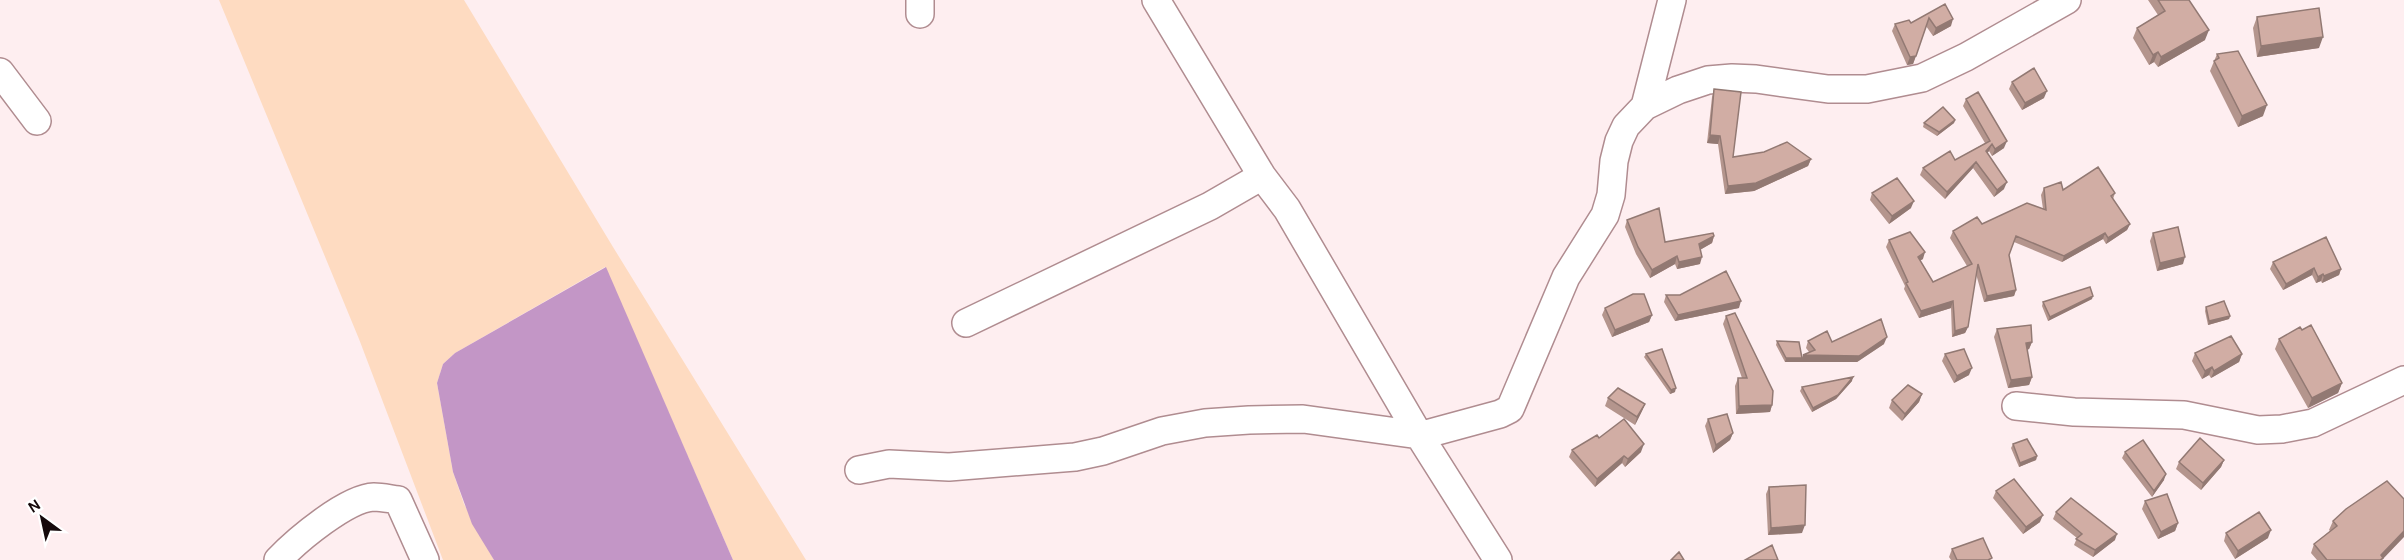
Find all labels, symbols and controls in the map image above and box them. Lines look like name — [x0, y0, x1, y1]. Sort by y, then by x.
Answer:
north arrow — [12, 488, 72, 548]
text: N — [24, 495, 44, 517]

